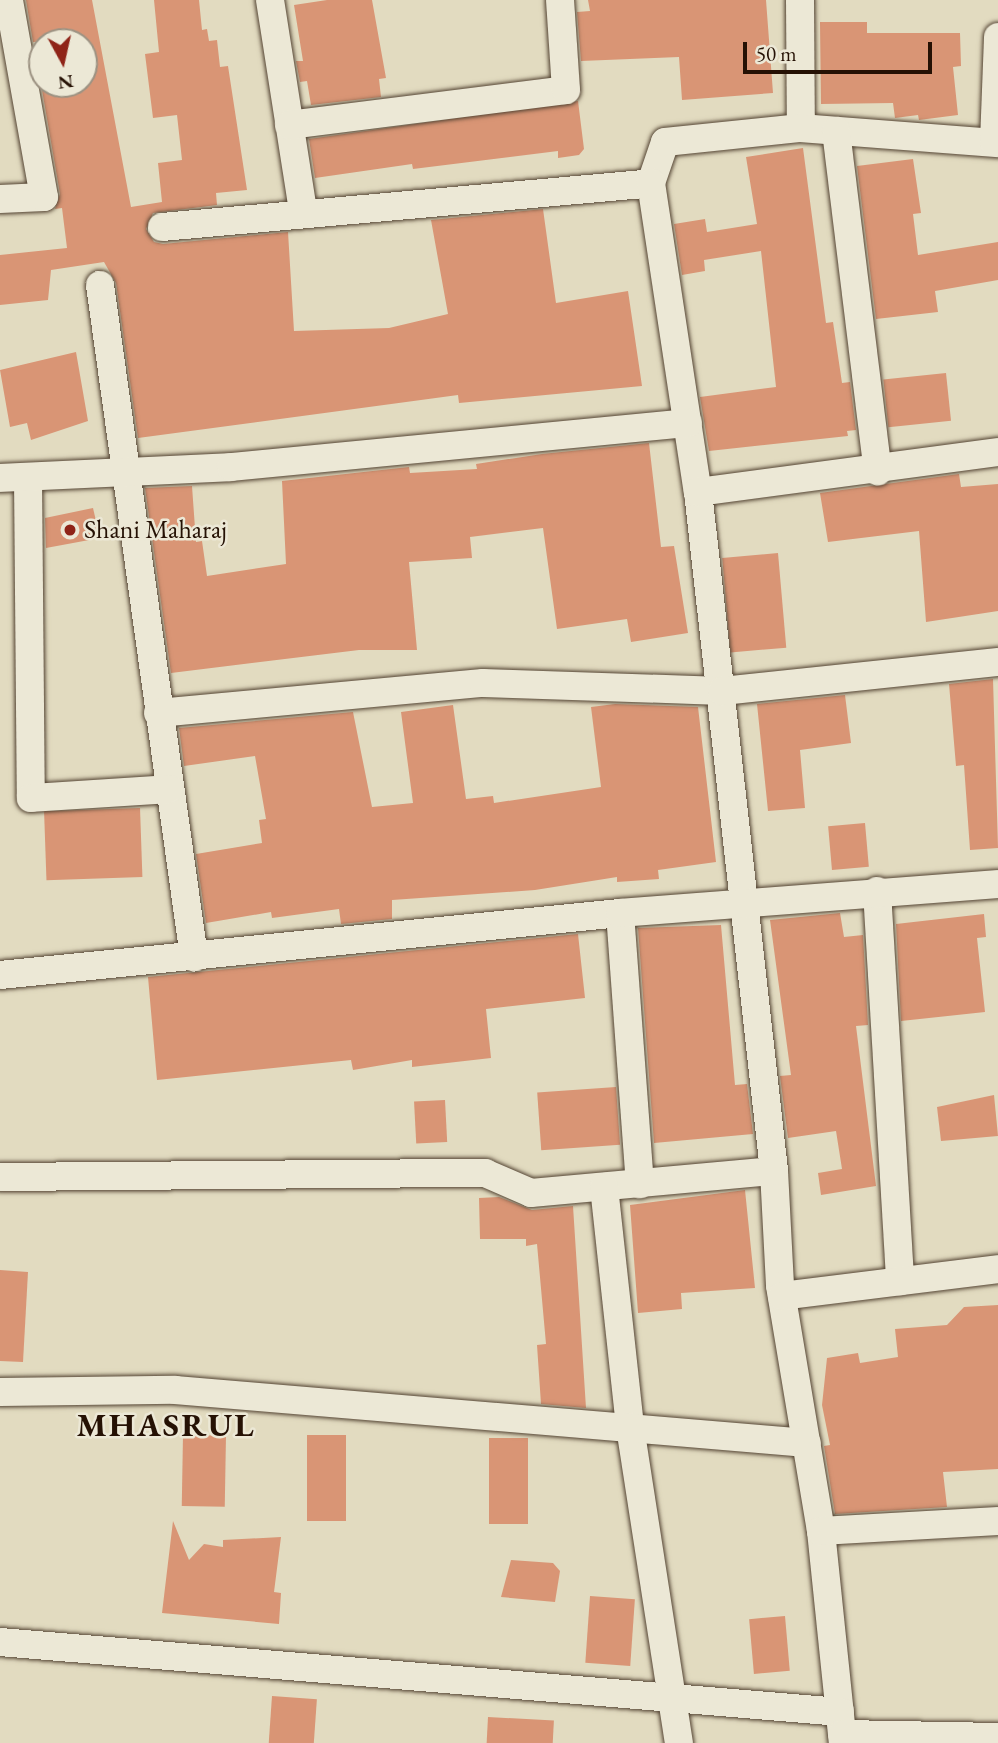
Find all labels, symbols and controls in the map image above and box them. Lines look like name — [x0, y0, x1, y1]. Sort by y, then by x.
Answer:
north arrow — [28, 28, 98, 98]
scale bar — [746, 28, 935, 72]
text: 50 m — [756, 40, 797, 67]
text: N — [56, 69, 75, 96]
place label: Shani Maharaj — [84, 514, 227, 546]
marker: Shani Maharaj — [62, 522, 78, 538]
district label: MHASRUL — [77, 1405, 255, 1445]

